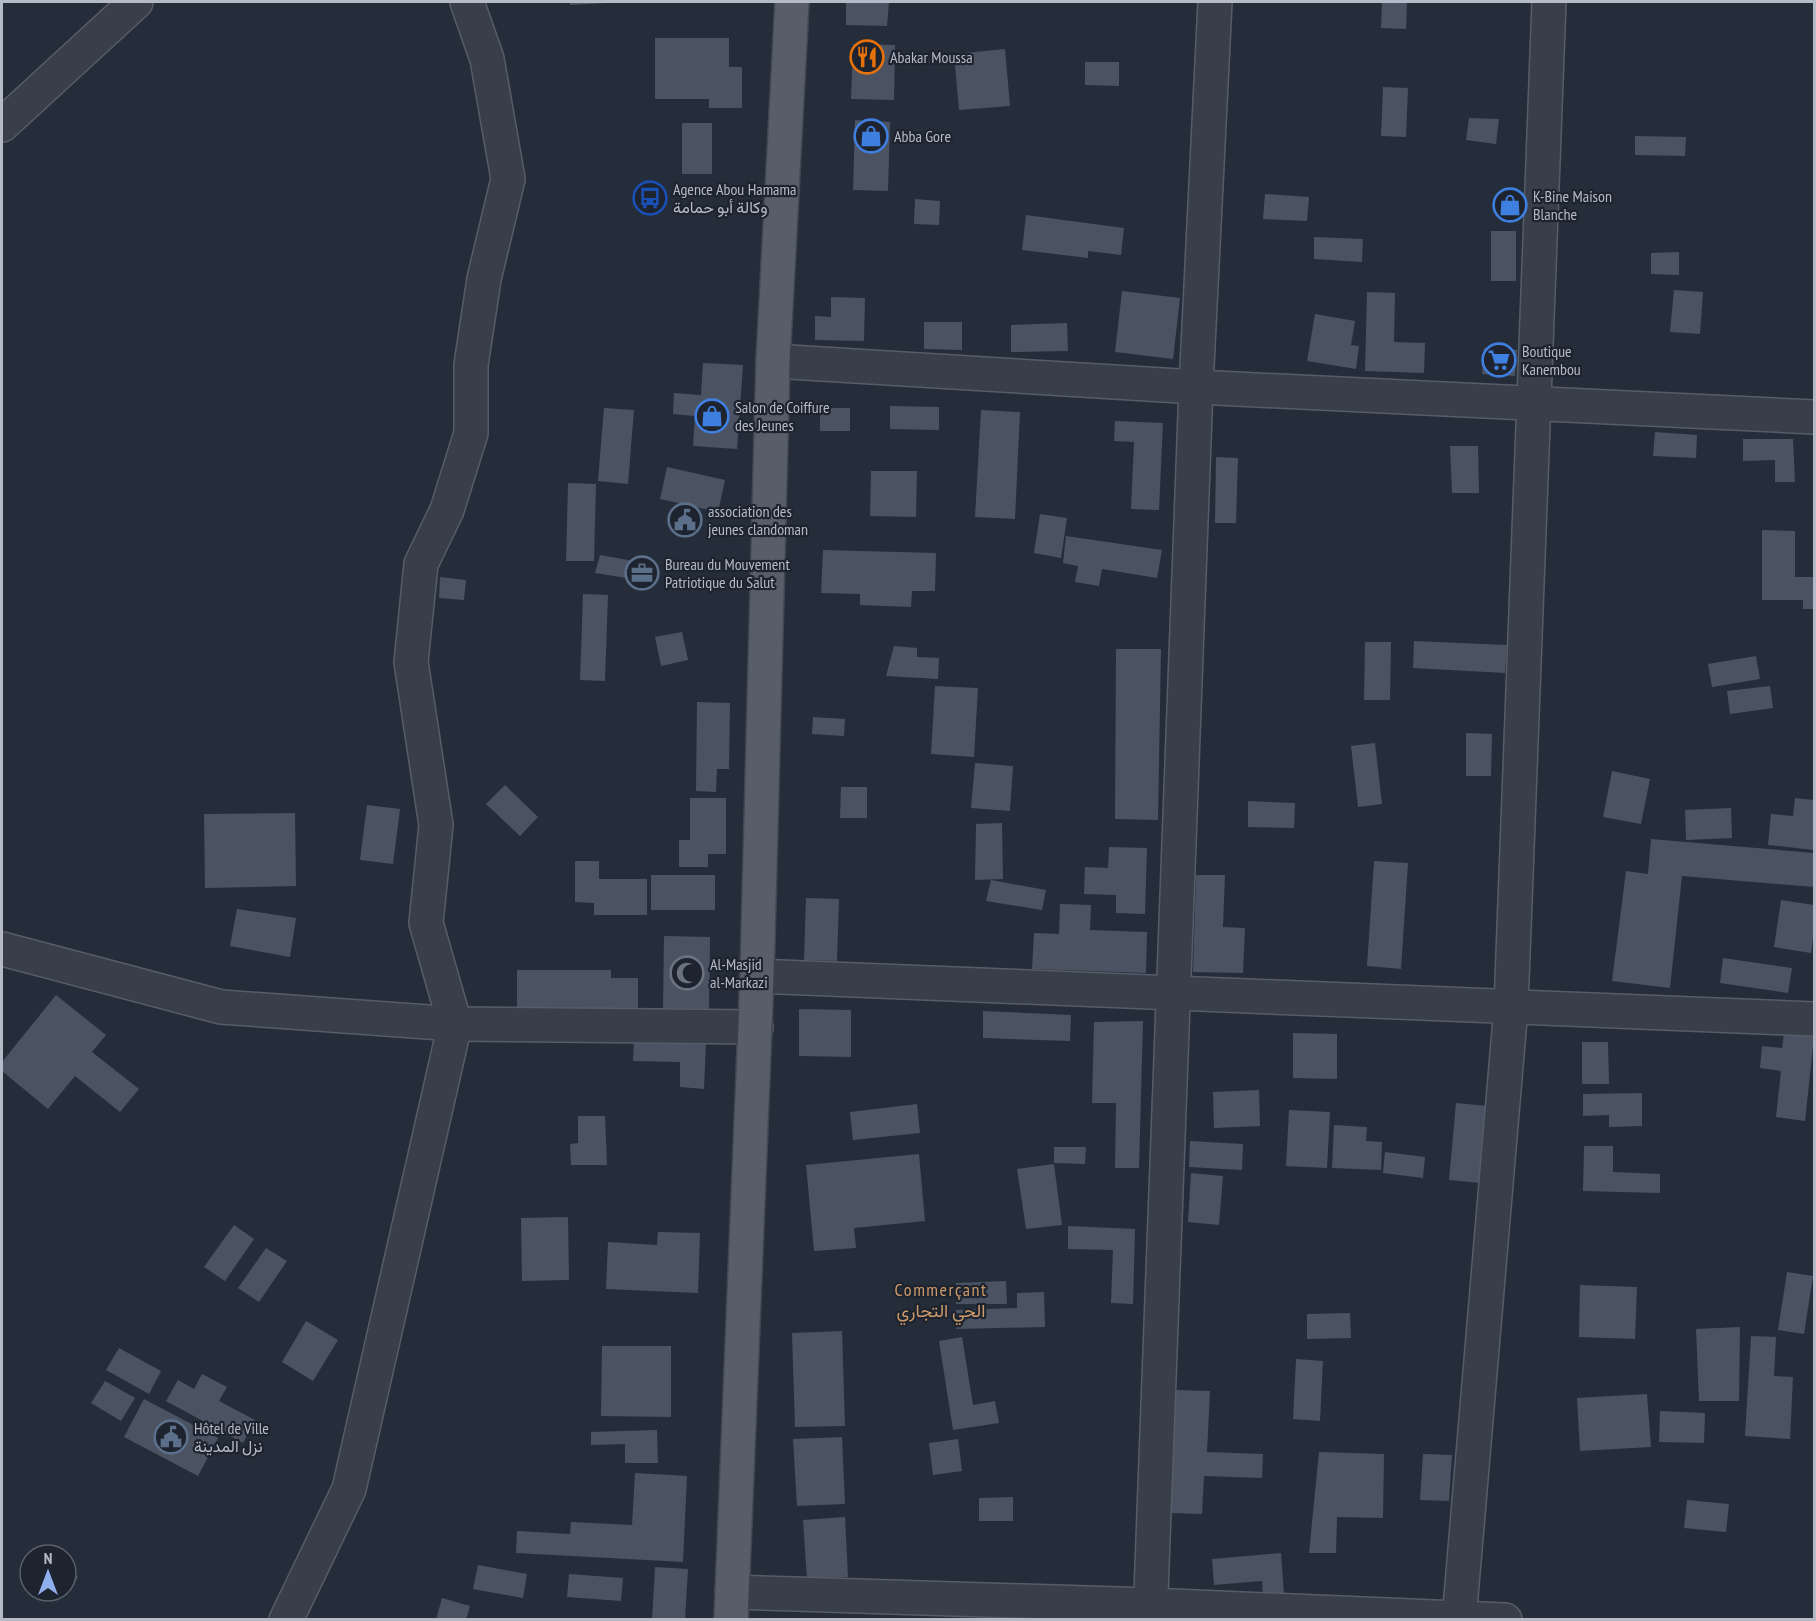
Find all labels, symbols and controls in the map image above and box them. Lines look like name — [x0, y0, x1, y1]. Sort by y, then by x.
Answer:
restaurant icon: Abakar Moussa — [849, 39, 885, 75]
place label: Abakar Moussa — [890, 47, 973, 67]
shop icon: Abba Gore — [853, 118, 889, 154]
place label: Abba Gore — [894, 126, 951, 146]
place label: Agence Abou Hamama وكالة أبو حمامة — [673, 179, 796, 218]
bus stop icon: Agence Abou Hamama وكالة أبو حمامة — [632, 180, 668, 216]
place label: K-Bine Maison Blanche — [1533, 186, 1612, 224]
shop icon: K-Bine Maison Blanche — [1492, 187, 1528, 223]
place label: Boutique Kanembou — [1522, 341, 1581, 379]
supermarket icon: Boutique Kanembou — [1481, 342, 1517, 378]
place label: Salon de Coiffure des Jeunes — [735, 397, 830, 435]
shop icon: Salon de Coiffure des Jeunes — [694, 398, 730, 434]
place label: association des jeunes clandoman — [708, 501, 808, 539]
public building icon: association des jeunes clandoman — [667, 502, 703, 538]
place label: Bureau du Mouvement Patriotique du Salut — [665, 554, 790, 592]
office icon: Bureau du Mouvement Patriotique du Salut — [624, 555, 660, 591]
place label: Al-Masjid al-Markazi — [710, 954, 768, 992]
mosque icon: Al-Masjid al-Markazi — [669, 955, 705, 991]
district label: Commerçant الحي التجاري — [895, 1278, 987, 1326]
place label: Hôtel de Ville نزل المدينة — [194, 1418, 269, 1457]
public building icon: Hôtel de Ville نزل المدينة — [153, 1419, 189, 1455]
north arrow — [18, 1543, 78, 1603]
text: N — [44, 1548, 52, 1568]

